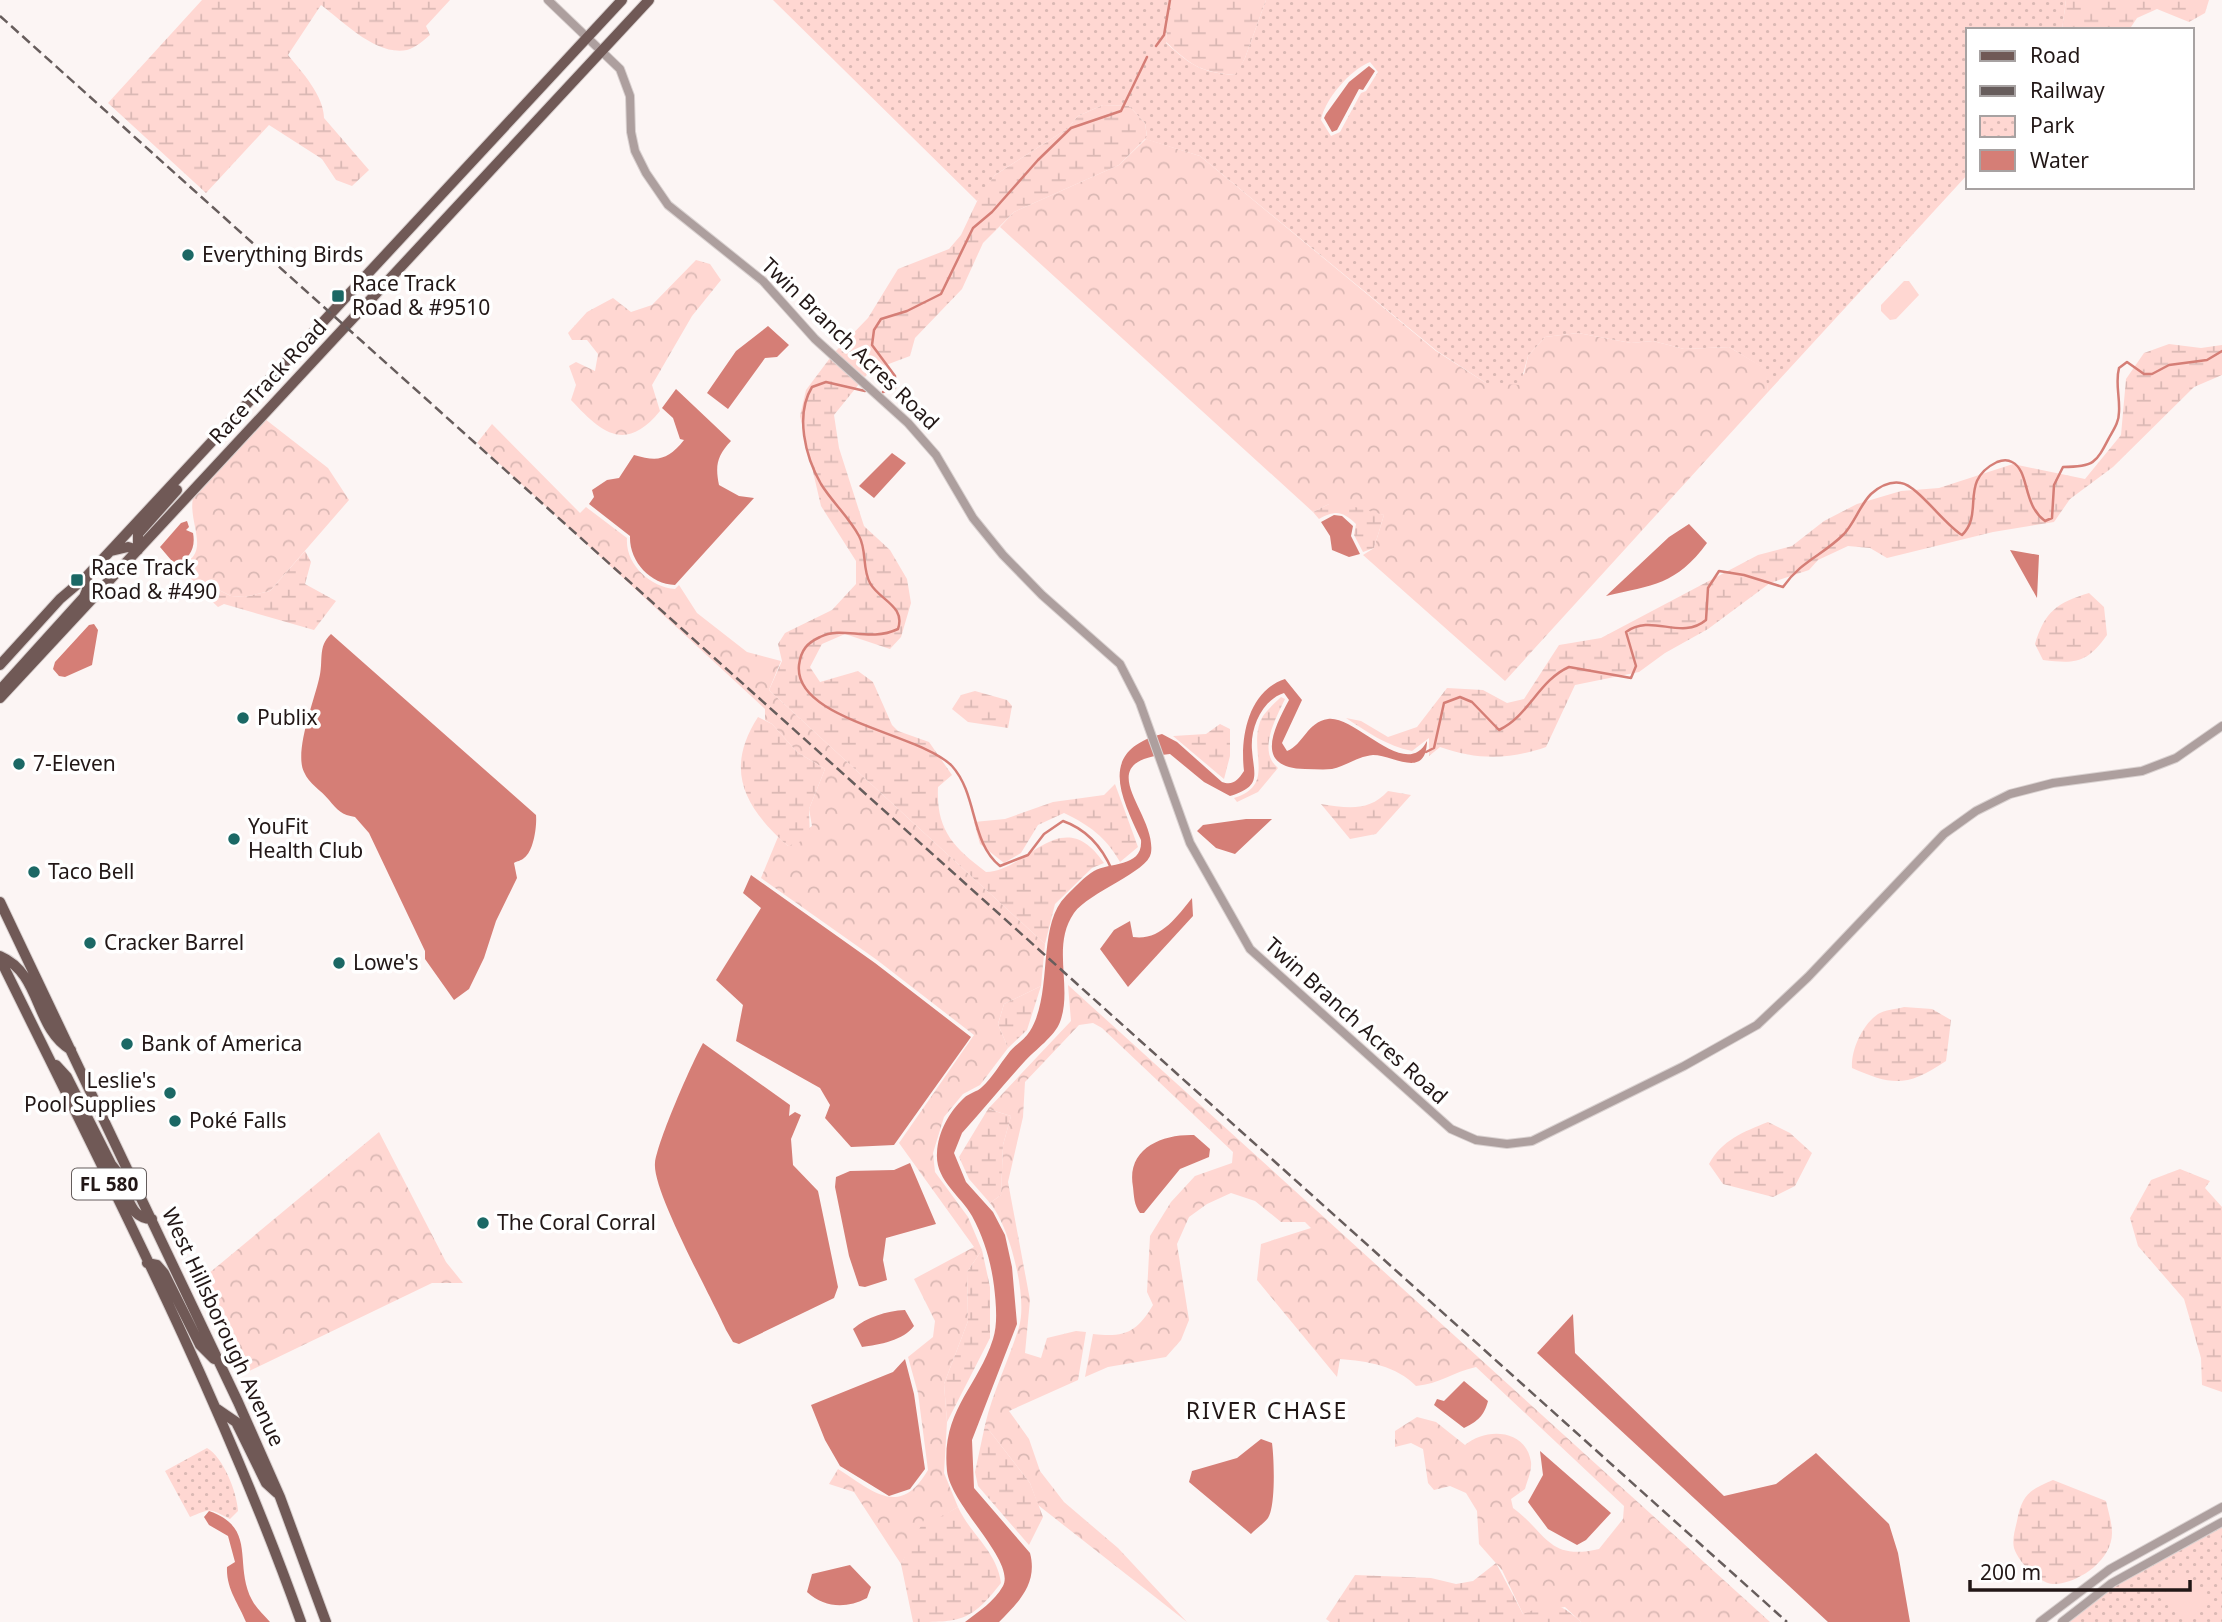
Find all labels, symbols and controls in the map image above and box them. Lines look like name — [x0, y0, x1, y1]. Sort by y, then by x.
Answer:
legend — [1966, 28, 2194, 189]
text: Road — [2030, 41, 2080, 69]
text: Railway — [2030, 76, 2105, 104]
text: Park — [2030, 111, 2075, 139]
text: Water — [2030, 146, 2089, 174]
place label: Everything Birds — [202, 240, 363, 268]
marker: Everything Birds — [180, 247, 196, 263]
street label: Twin Branch Acres Road — [756, 251, 945, 435]
place label: Race Track Road & #9510 — [352, 269, 490, 321]
marker: Race Track Road & #9510 — [330, 288, 346, 304]
street label: Race Track Road — [202, 313, 332, 449]
place label: Race Track Road & #490 — [91, 553, 217, 605]
marker: Race Track Road & #490 — [69, 572, 85, 588]
place label: Publix — [257, 703, 318, 731]
marker: Publix — [235, 710, 251, 726]
place label: 7-Eleven — [33, 749, 116, 777]
marker: 7-Eleven — [11, 756, 27, 772]
place label: YouFit Health Club — [248, 812, 363, 864]
marker: YouFit Health Club — [226, 831, 242, 847]
place label: Taco Bell — [48, 857, 134, 885]
marker: Taco Bell — [26, 864, 42, 880]
place label: Cracker Barrel — [104, 928, 244, 956]
street label: Twin Branch Acres Road — [1259, 931, 1454, 1110]
marker: Cracker Barrel — [82, 935, 98, 951]
place label: Lowe's — [353, 948, 419, 976]
marker: Lowe's — [331, 955, 347, 971]
place label: Bank of America — [141, 1029, 302, 1057]
marker: Bank of America — [119, 1036, 135, 1052]
place label: Leslie's Pool Supplies — [24, 1066, 156, 1118]
marker: Leslie's Pool Supplies — [162, 1085, 178, 1101]
place label: Poké Falls — [189, 1106, 287, 1134]
marker: Poké Falls — [167, 1113, 183, 1129]
road number: FL 580 — [72, 1168, 146, 1200]
street label: West Hillsborough Avenue — [156, 1203, 292, 1451]
place label: The Coral Corral — [497, 1208, 656, 1236]
marker: The Coral Corral — [475, 1215, 491, 1231]
district label: RIVER CHASE — [1186, 1394, 1348, 1426]
scale bar — [1970, 1548, 2190, 1592]
text: 200 m — [1980, 1558, 2041, 1586]

